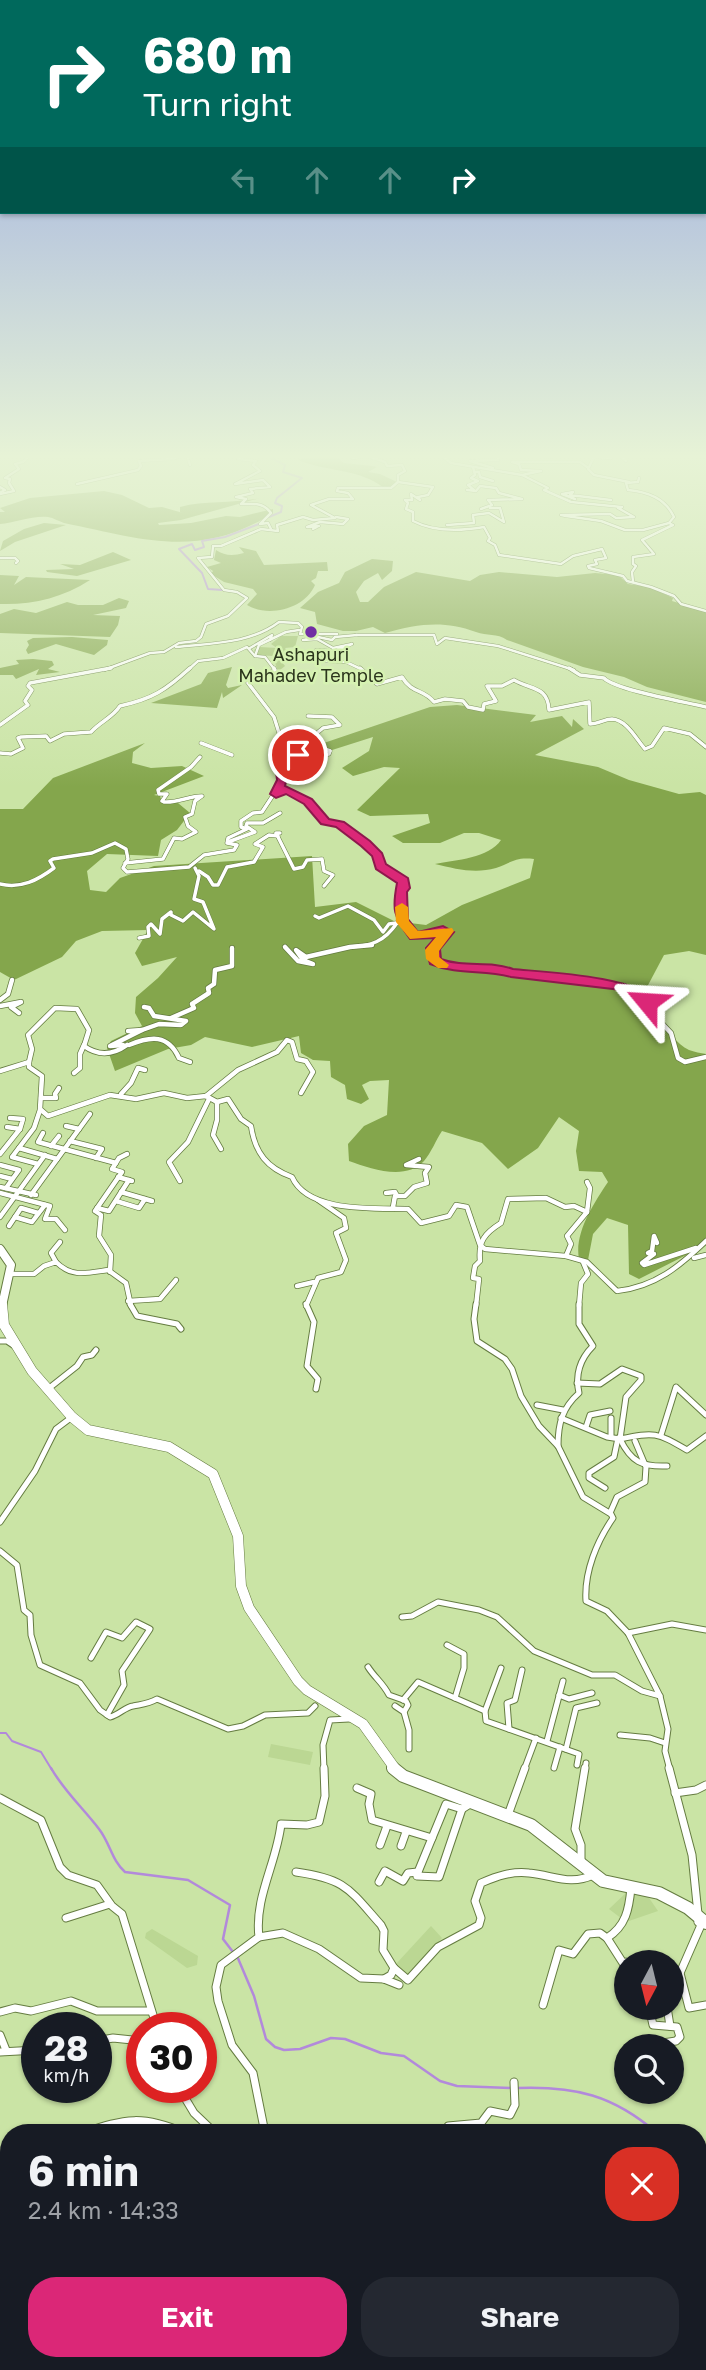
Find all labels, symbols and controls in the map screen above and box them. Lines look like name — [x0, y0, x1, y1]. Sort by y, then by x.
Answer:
text: 680 m — [143, 25, 292, 84]
icon: right — [28, 28, 119, 119]
text: Turn right — [143, 85, 292, 123]
icon: left — [225, 161, 263, 199]
icon: ahead — [298, 161, 336, 199]
icon: ahead — [371, 161, 409, 199]
icon: right — [444, 161, 482, 199]
marker: Ashapuri Mahadev Temple — [303, 624, 319, 640]
place label: Ashapuri Mahadev Temple — [238, 643, 384, 686]
pin — [268, 725, 328, 785]
icon: arrive — [279, 736, 317, 774]
position arrow — [610, 965, 684, 1039]
north arrow — [614, 1950, 684, 2020]
map controls — [614, 1950, 684, 2104]
speed limit sign: 30 — [126, 2012, 217, 2103]
text: 28 — [45, 2027, 88, 2069]
button: search — [614, 2034, 684, 2104]
text: km/h — [44, 2064, 89, 2086]
text: 6 min — [28, 2145, 139, 2195]
button: close — [605, 2147, 679, 2221]
text: 2.4 km · 14:33 — [28, 2196, 179, 2224]
button: Exit — [28, 2277, 347, 2357]
button: Share — [361, 2277, 679, 2357]

